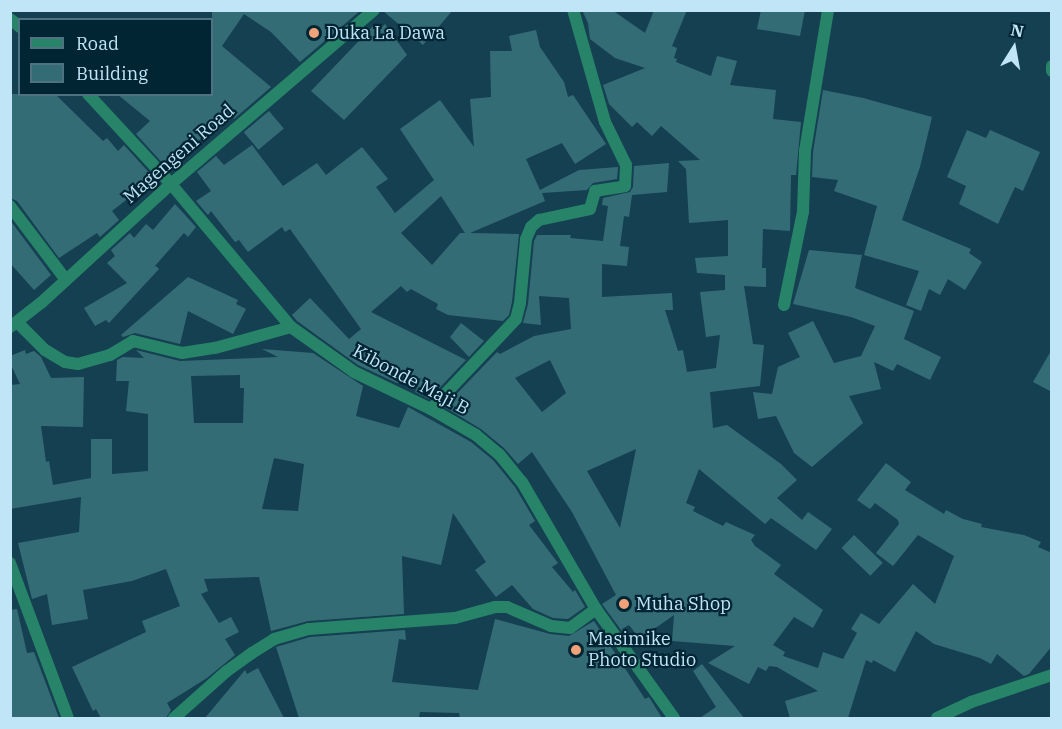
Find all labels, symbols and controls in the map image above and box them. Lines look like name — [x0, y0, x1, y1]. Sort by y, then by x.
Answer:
legend — [18, 18, 213, 96]
north arrow — [984, 18, 1044, 78]
text: N — [1009, 19, 1026, 41]
place label: Duka La Dawa — [326, 22, 445, 44]
marker: Duka La Dawa — [307, 26, 321, 40]
text: Road — [76, 32, 119, 55]
text: Building — [76, 62, 148, 85]
street label: Magengeni Road — [119, 100, 239, 208]
street label: Kibonde Maji B — [349, 340, 473, 420]
place label: Muha Shop — [636, 593, 731, 615]
marker: Muha Shop — [617, 597, 631, 611]
place label: Masimike Photo Studio — [588, 629, 696, 672]
marker: Masimike Photo Studio — [569, 643, 583, 657]

